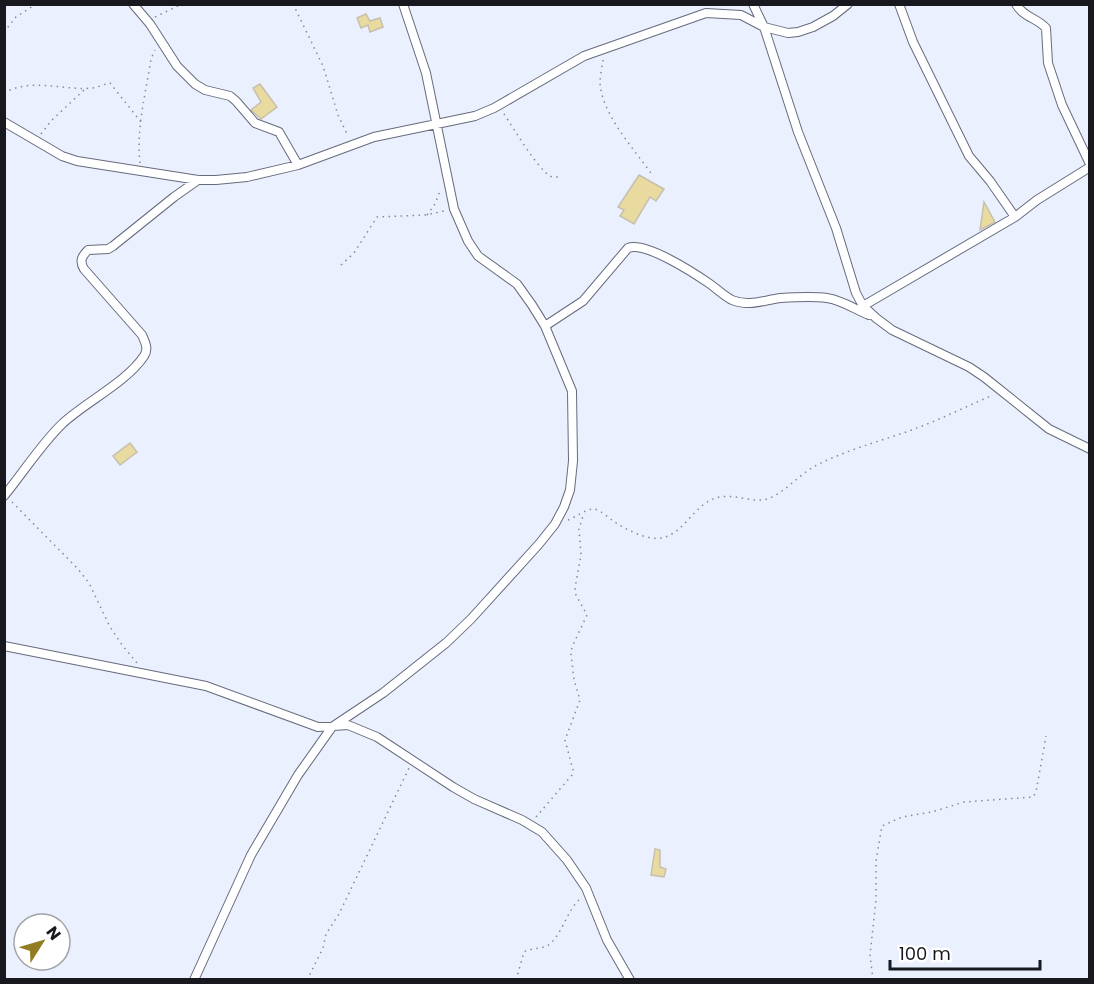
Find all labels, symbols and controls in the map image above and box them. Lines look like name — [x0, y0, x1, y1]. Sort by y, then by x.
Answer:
north arrow — [12, 912, 72, 972]
text: N — [41, 922, 66, 945]
scale bar — [890, 933, 1040, 971]
text: 100 m — [899, 941, 951, 966]

